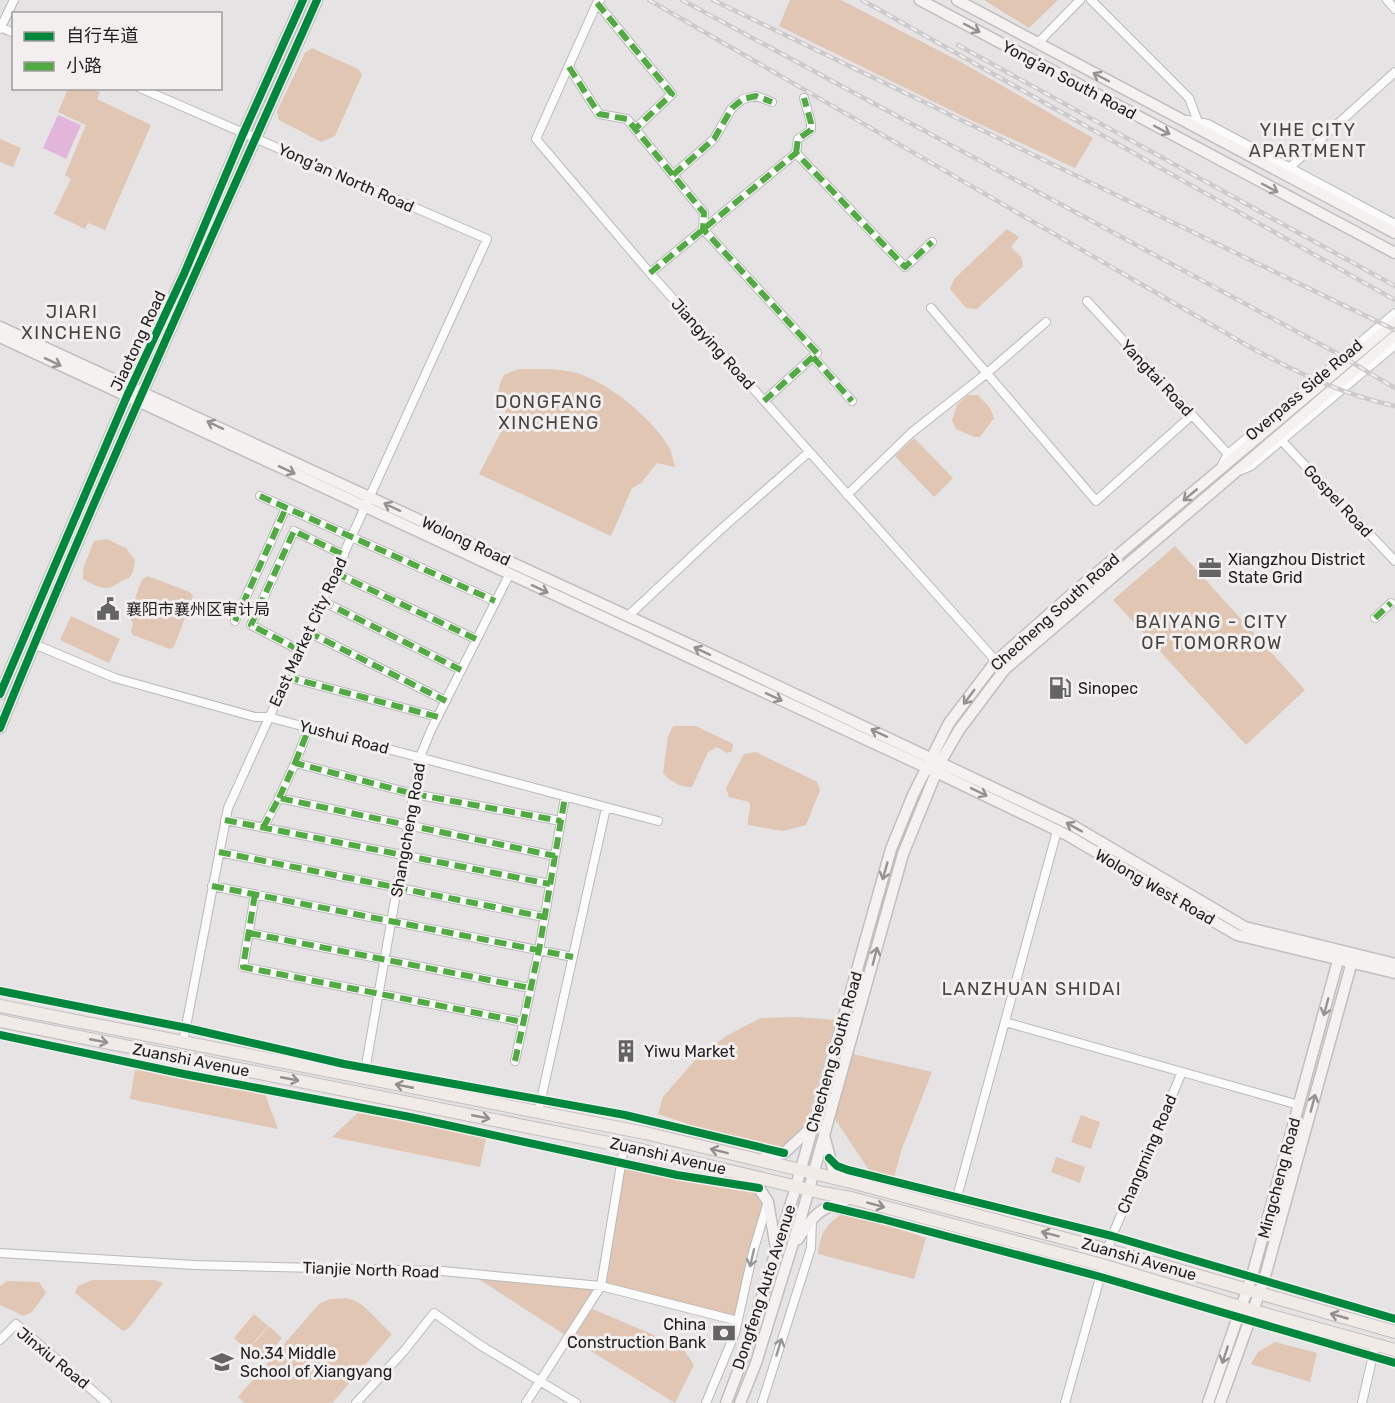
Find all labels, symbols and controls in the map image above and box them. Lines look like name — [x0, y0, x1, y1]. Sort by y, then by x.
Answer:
legend — [12, 12, 222, 90]
one-way arrow — [962, 23, 980, 34]
text: 自行车道 — [66, 25, 138, 47]
street label: Yong'an South Road — [999, 37, 1139, 123]
text: 小路 — [66, 55, 102, 77]
one-way arrow — [1093, 71, 1110, 83]
district label: YIHE CITY APARTMENT — [1249, 119, 1367, 162]
one-way arrow — [1153, 124, 1170, 136]
street label: Yong'an North Road — [275, 139, 417, 217]
one-way arrow — [1261, 182, 1279, 194]
street label: Jiaotong Road — [106, 288, 170, 394]
street label: Jiangying Road — [667, 295, 759, 393]
district label: JIARI XINCHENG — [21, 301, 123, 344]
street label: Overpass Side Road — [1242, 335, 1366, 445]
street label: Yangtai Road — [1117, 336, 1197, 420]
one-way arrow — [44, 356, 62, 368]
district label: DONGFANG XINCHENG — [495, 391, 603, 434]
one-way arrow — [206, 419, 224, 431]
street label: Gospel Road — [1300, 461, 1376, 541]
one-way arrow — [278, 465, 296, 477]
one-way arrow — [1183, 488, 1198, 502]
one-way arrow — [383, 500, 401, 512]
street label: Wolong Road — [419, 512, 513, 570]
street label: Checheng South Road — [987, 549, 1123, 675]
place label: Xiangzhou District State Grid — [1228, 550, 1365, 587]
street label: East Market City Road — [265, 554, 351, 710]
office icon: Xiangzhou District State Grid — [1197, 555, 1223, 581]
one-way arrow — [530, 584, 548, 595]
public building icon: 襄阳市襄州区审计局 — [95, 596, 121, 622]
place label: 襄阳市襄州区审计局 — [126, 600, 270, 619]
district label: BAIYANG - CITY OF TOMORROW — [1135, 611, 1289, 654]
one-way arrow — [694, 644, 712, 656]
fuel station icon: Sinopec — [1047, 675, 1073, 701]
place label: Sinopec — [1078, 679, 1138, 698]
one-way arrow — [963, 688, 975, 704]
one-way arrow — [765, 692, 783, 703]
street label: Yushui Road — [297, 716, 391, 758]
one-way arrow — [870, 727, 888, 739]
street label: Shangcheng Road — [387, 761, 429, 899]
one-way arrow — [969, 787, 987, 799]
one-way arrow — [1066, 821, 1083, 833]
street label: Wolong West Road — [1092, 845, 1218, 929]
one-way arrow — [879, 861, 890, 880]
one-way arrow — [870, 946, 881, 965]
street label: Checheng South Road — [802, 969, 866, 1135]
district label: LANZHUAN SHIDAI — [942, 978, 1122, 1000]
one-way arrow — [1319, 997, 1331, 1016]
one-way arrow — [88, 1036, 108, 1047]
building icon: Yiwu Market — [613, 1038, 639, 1064]
street label: Zuanshi Avenue — [131, 1039, 251, 1081]
place label: Yiwu Market — [644, 1042, 735, 1061]
one-way arrow — [279, 1074, 299, 1085]
one-way arrow — [395, 1080, 415, 1091]
street label: Changming Road — [1113, 1092, 1181, 1216]
one-way arrow — [1308, 1093, 1319, 1112]
one-way arrow — [471, 1112, 490, 1123]
street label: Mingcheng Road — [1254, 1115, 1304, 1241]
street label: Zuanshi Avenue — [608, 1133, 728, 1179]
one-way arrow — [709, 1144, 728, 1156]
one-way arrow — [866, 1199, 885, 1211]
street label: Dongfeng Auto Avenue — [728, 1202, 800, 1372]
one-way arrow — [1041, 1228, 1060, 1240]
street label: Zuanshi Avenue — [1079, 1233, 1199, 1285]
one-way arrow — [746, 1248, 758, 1267]
street label: Tianjie North Road — [302, 1258, 440, 1282]
one-way arrow — [1330, 1310, 1349, 1321]
place label: China Construction Bank — [567, 1315, 707, 1352]
bank icon: China Construction Bank — [711, 1320, 737, 1346]
street label: Jinxiu Road — [13, 1323, 93, 1393]
one-way arrow — [775, 1338, 786, 1357]
place label: No.34 Middle School of Xiangyang — [240, 1344, 392, 1381]
one-way arrow — [1219, 1345, 1230, 1364]
school or university icon: No.34 Middle School of Xiangyang — [209, 1349, 235, 1375]

